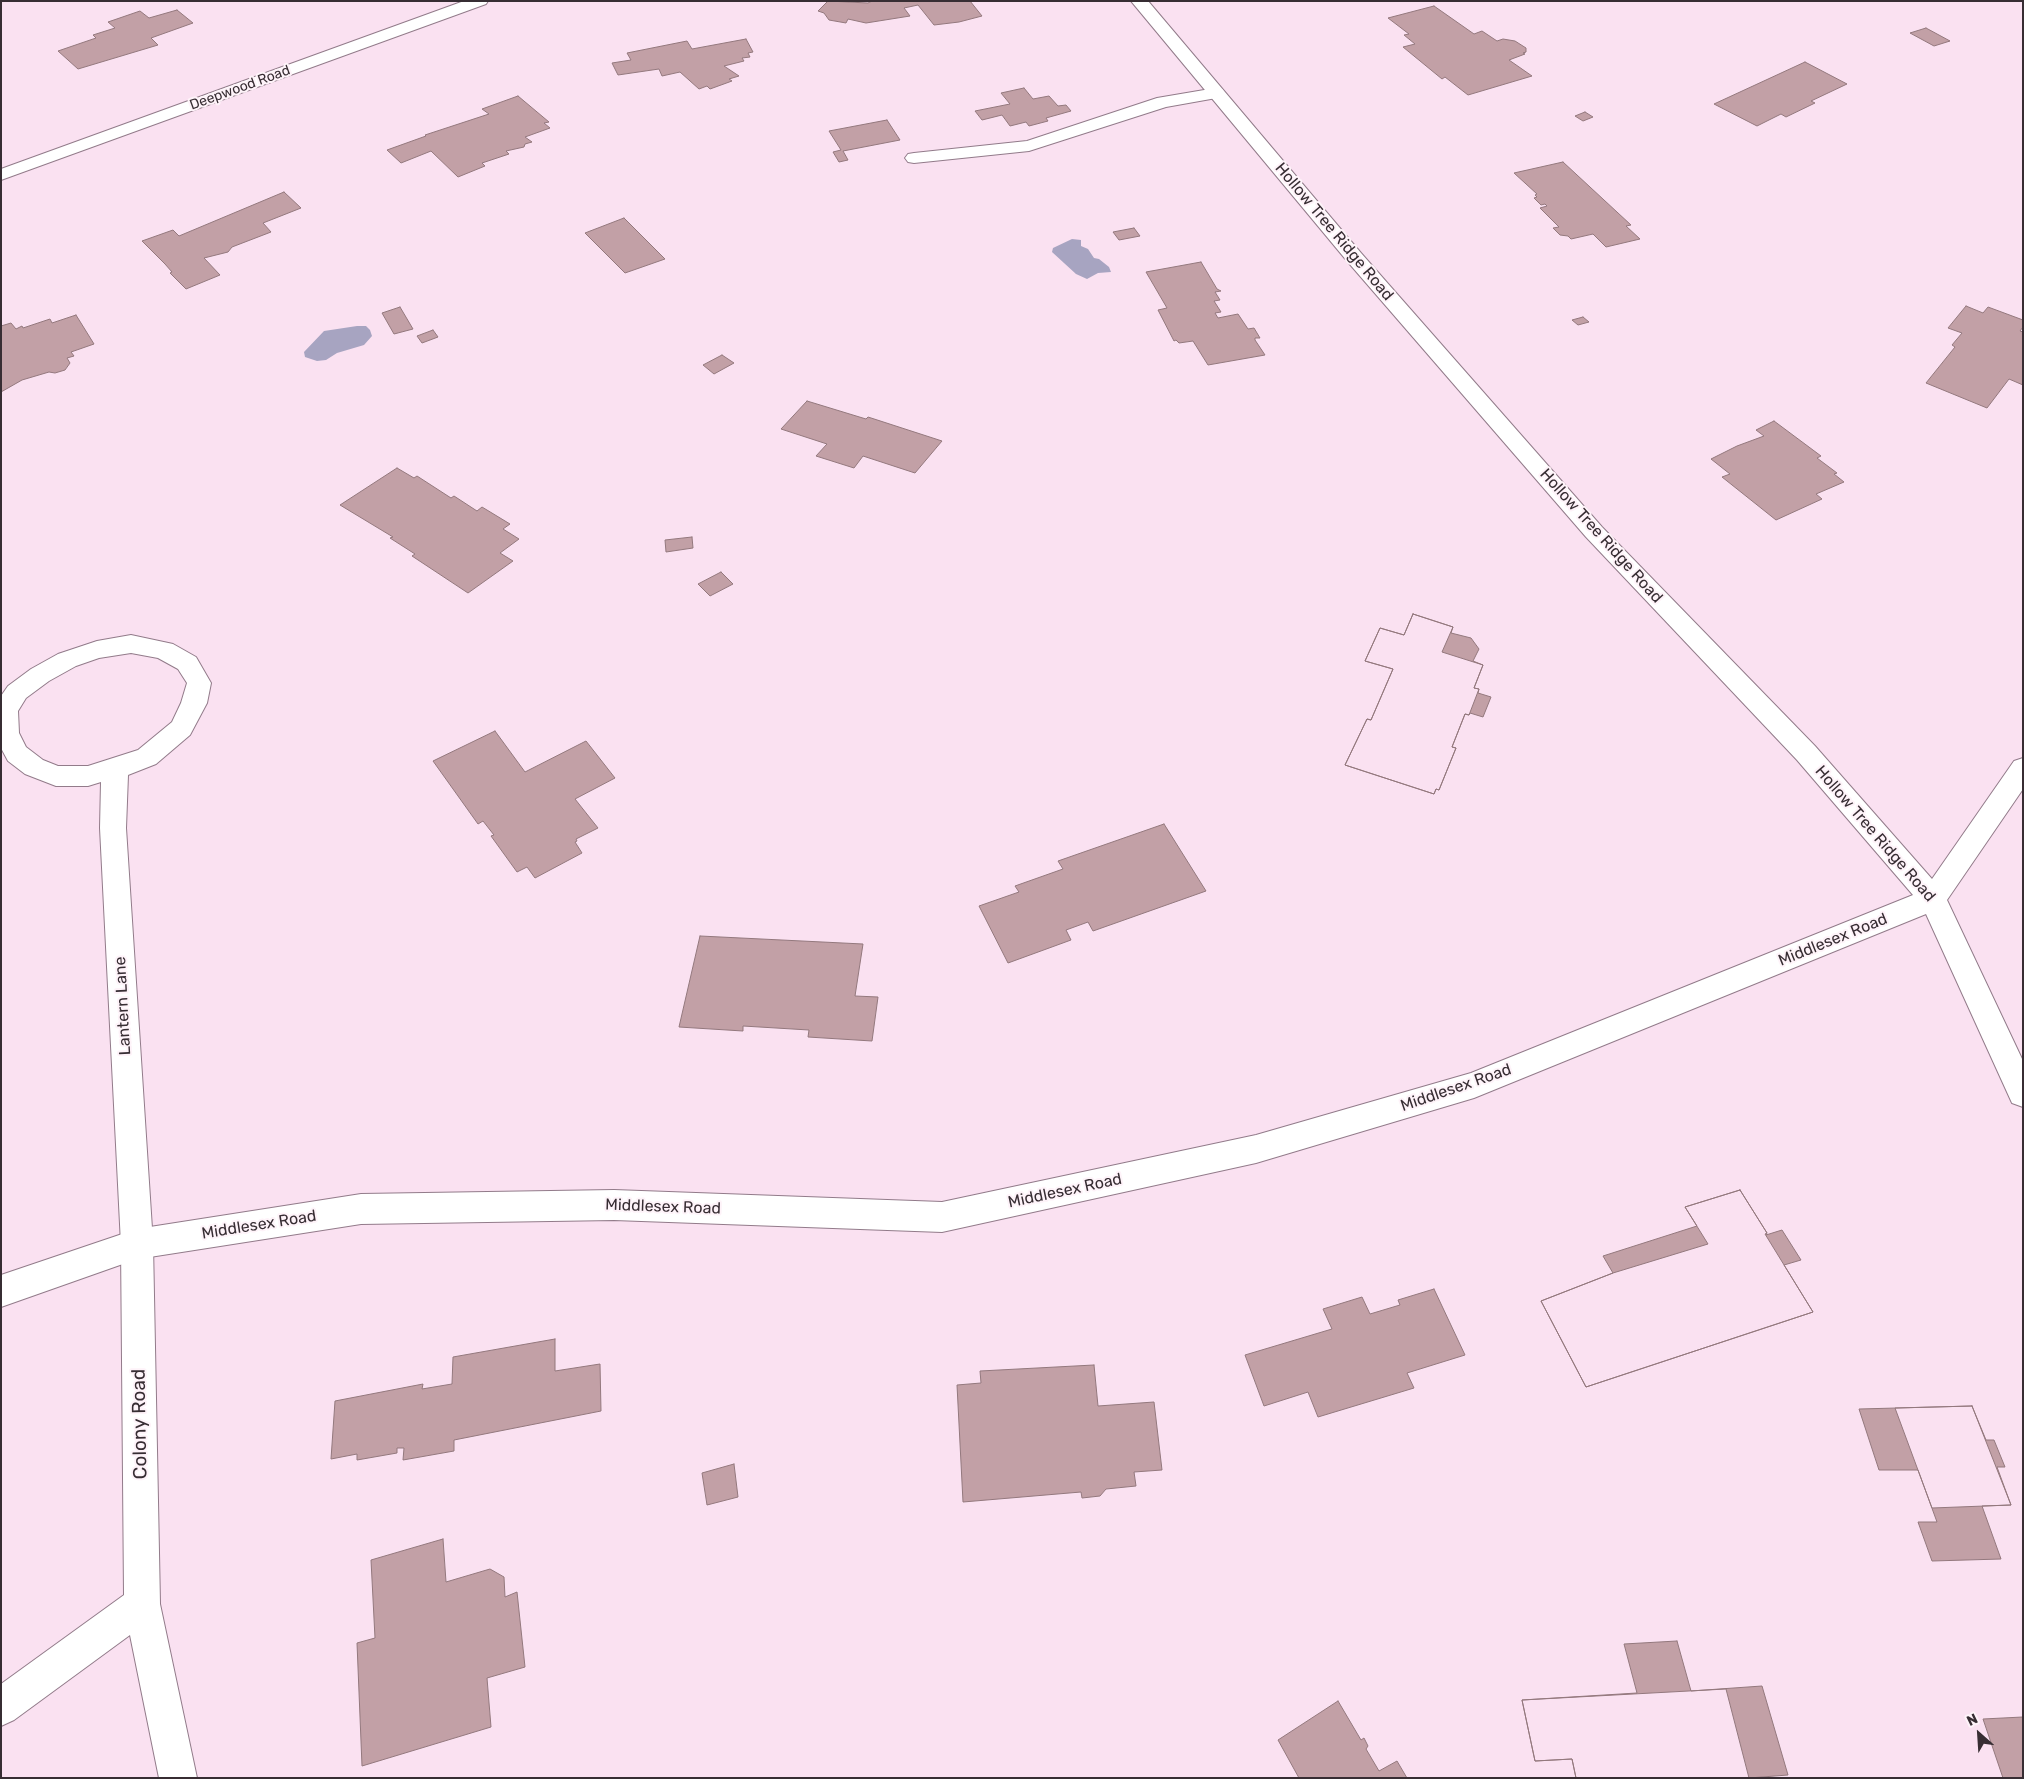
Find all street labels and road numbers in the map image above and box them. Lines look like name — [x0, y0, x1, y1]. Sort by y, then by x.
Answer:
street label: Deepwood Road — [188, 62, 292, 114]
street label: Hollow Tree Ridge Road — [1271, 159, 1397, 305]
street label: Hollow Tree Ridge Road — [1536, 465, 1666, 607]
street label: Hollow Tree Ridge Road — [1811, 762, 1939, 906]
street label: Middlesex Road — [1776, 909, 1890, 971]
street label: Lantern Lane — [111, 956, 135, 1056]
street label: Middlesex Road — [1398, 1060, 1514, 1116]
street label: Middlesex Road — [1006, 1170, 1124, 1212]
street label: Middlesex Road — [605, 1195, 721, 1219]
street label: Middlesex Road — [200, 1206, 318, 1244]
street label: Colony Road — [128, 1369, 152, 1479]

